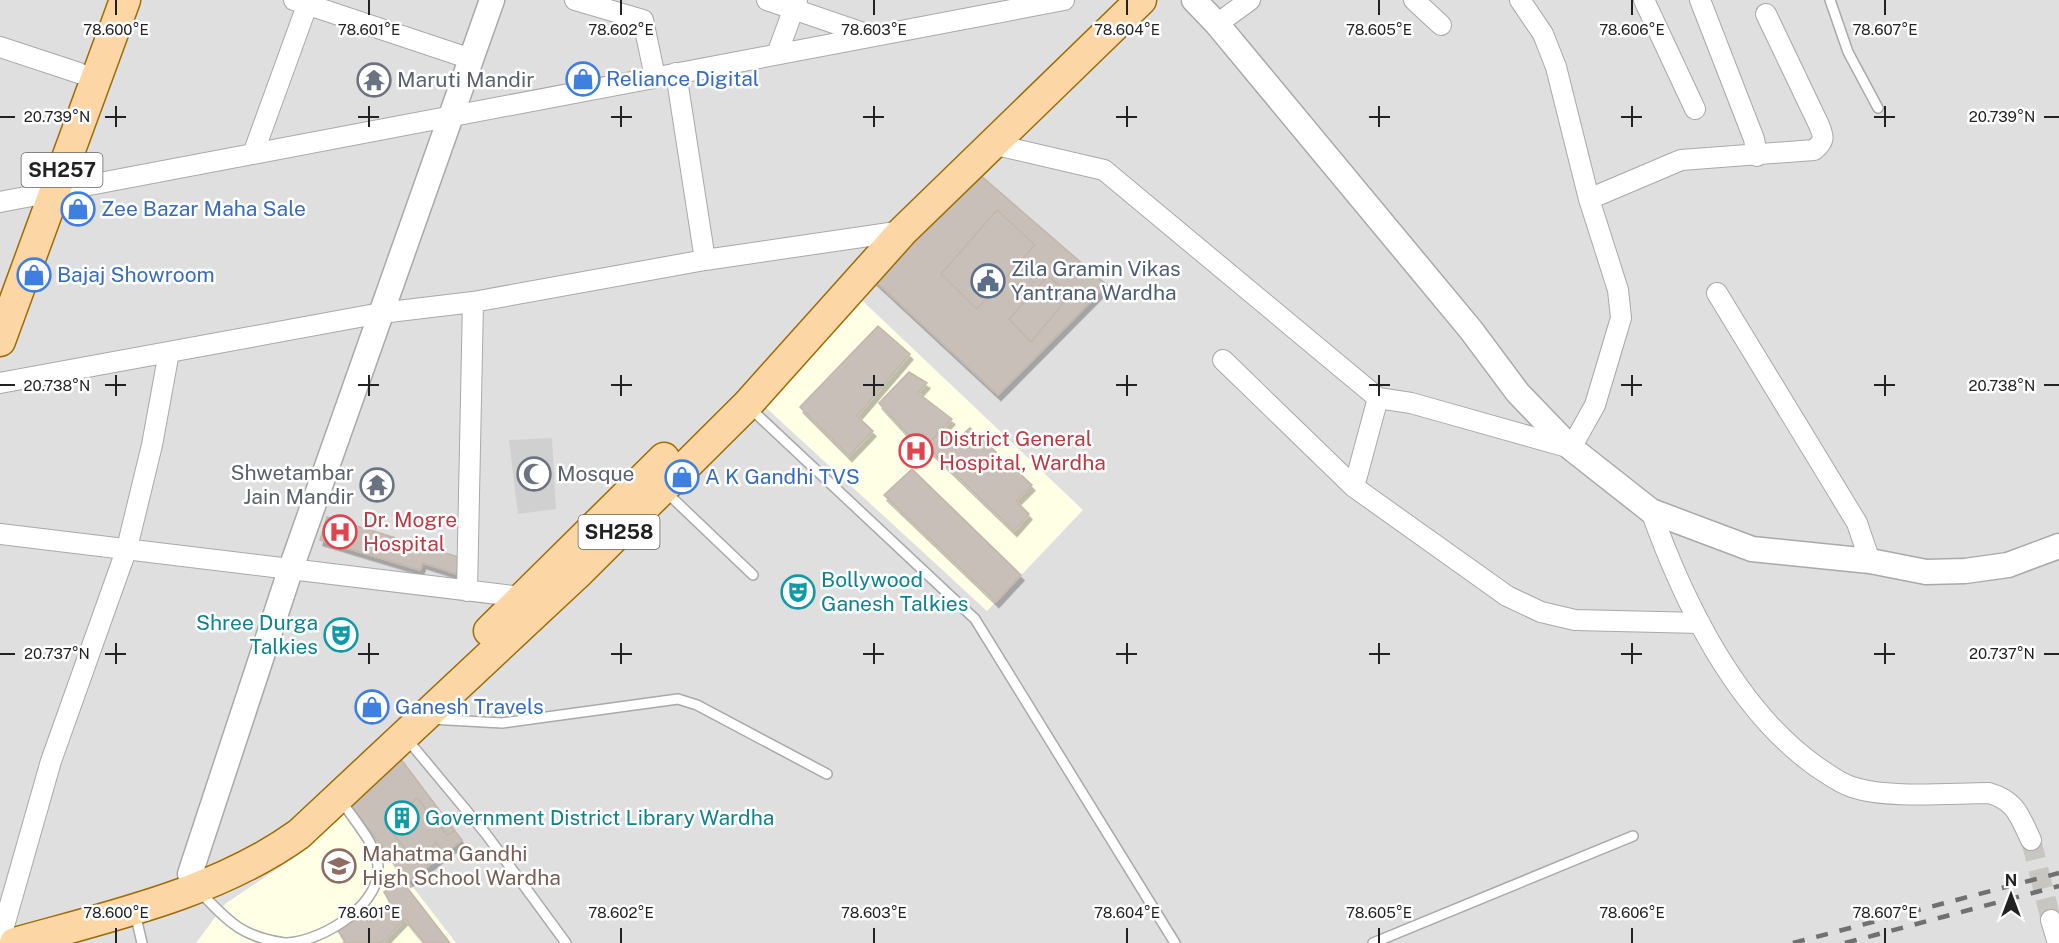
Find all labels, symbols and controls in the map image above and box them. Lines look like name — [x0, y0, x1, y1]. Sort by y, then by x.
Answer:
text: 78.600°E — [83, 21, 149, 38]
text: 78.601°E — [338, 21, 400, 38]
text: 78.602°E — [588, 21, 654, 38]
text: 78.603°E — [841, 21, 907, 38]
text: 78.604°E — [1094, 21, 1160, 38]
text: 78.605°E — [1346, 21, 1412, 38]
text: 78.606°E — [1599, 21, 1665, 38]
text: 78.607°E — [1852, 21, 1918, 38]
shop icon: Reliance Digital — [565, 61, 601, 97]
temple icon: Maruti Mandir — [356, 62, 392, 98]
place label: Reliance Digital — [606, 66, 759, 91]
place label: Maruti Mandir — [397, 67, 534, 92]
text: 20.739°N — [24, 108, 90, 125]
text: 20.739°N — [1969, 108, 2035, 125]
road number: SH257 — [22, 153, 103, 187]
shop icon: Zee Bazar Maha Sale — [60, 191, 96, 227]
place label: Zee Bazar Maha Sale — [101, 196, 306, 221]
place label: Zila Gramin Vikas Yantrana Wardha — [1011, 256, 1181, 305]
shop icon: Bajaj Showroom — [16, 257, 52, 293]
place label: Bajaj Showroom — [57, 262, 215, 287]
public building icon: Zila Gramin Vikas Yantrana Wardha — [970, 263, 1006, 299]
text: 20.738°N — [24, 377, 90, 394]
text: 20.738°N — [1969, 377, 2035, 394]
place label: District General Hospital, Wardha — [939, 426, 1106, 475]
hospital icon: District General Hospital, Wardha — [898, 433, 934, 469]
mosque icon: Mosque — [516, 456, 552, 492]
shop icon: A K Gandhi TVS — [664, 459, 700, 495]
place label: Shwetambar Jain Mandir — [231, 460, 354, 509]
place label: Mosque — [557, 461, 634, 486]
place label: A K Gandhi TVS — [705, 464, 860, 489]
temple icon: Shwetambar Jain Mandir — [359, 467, 395, 503]
place label: Dr. Mogre Hospital — [363, 507, 457, 556]
hospital icon: Dr. Mogre Hospital — [322, 514, 358, 550]
road number: SH258 — [578, 515, 660, 549]
place label: Bollywood Ganesh Talkies — [821, 567, 968, 616]
theatre icon: Bollywood Ganesh Talkies — [780, 574, 816, 610]
place label: Shree Durga Talkies — [196, 610, 318, 659]
theatre icon: Shree Durga Talkies — [323, 617, 359, 653]
text: 20.737°N — [24, 645, 90, 662]
text: 20.737°N — [1969, 645, 2035, 662]
shop icon: Ganesh Travels — [354, 689, 390, 725]
place label: Ganesh Travels — [395, 694, 544, 719]
building icon: Government District Library Wardha — [384, 800, 420, 836]
place label: Government District Library Wardha — [425, 805, 774, 830]
place label: Mahatma Gandhi High School Wardha — [362, 841, 561, 890]
school or university icon: Mahatma Gandhi High School Wardha — [321, 848, 357, 884]
north arrow — [1981, 865, 2041, 925]
text: N — [2005, 871, 2017, 890]
text: 78.600°E — [83, 904, 149, 921]
text: 78.601°E — [338, 904, 400, 921]
text: 78.602°E — [588, 904, 654, 921]
text: 78.603°E — [841, 904, 907, 921]
text: 78.604°E — [1094, 904, 1160, 921]
text: 78.605°E — [1346, 904, 1412, 921]
text: 78.606°E — [1599, 904, 1665, 921]
text: 78.607°E — [1852, 904, 1918, 921]

